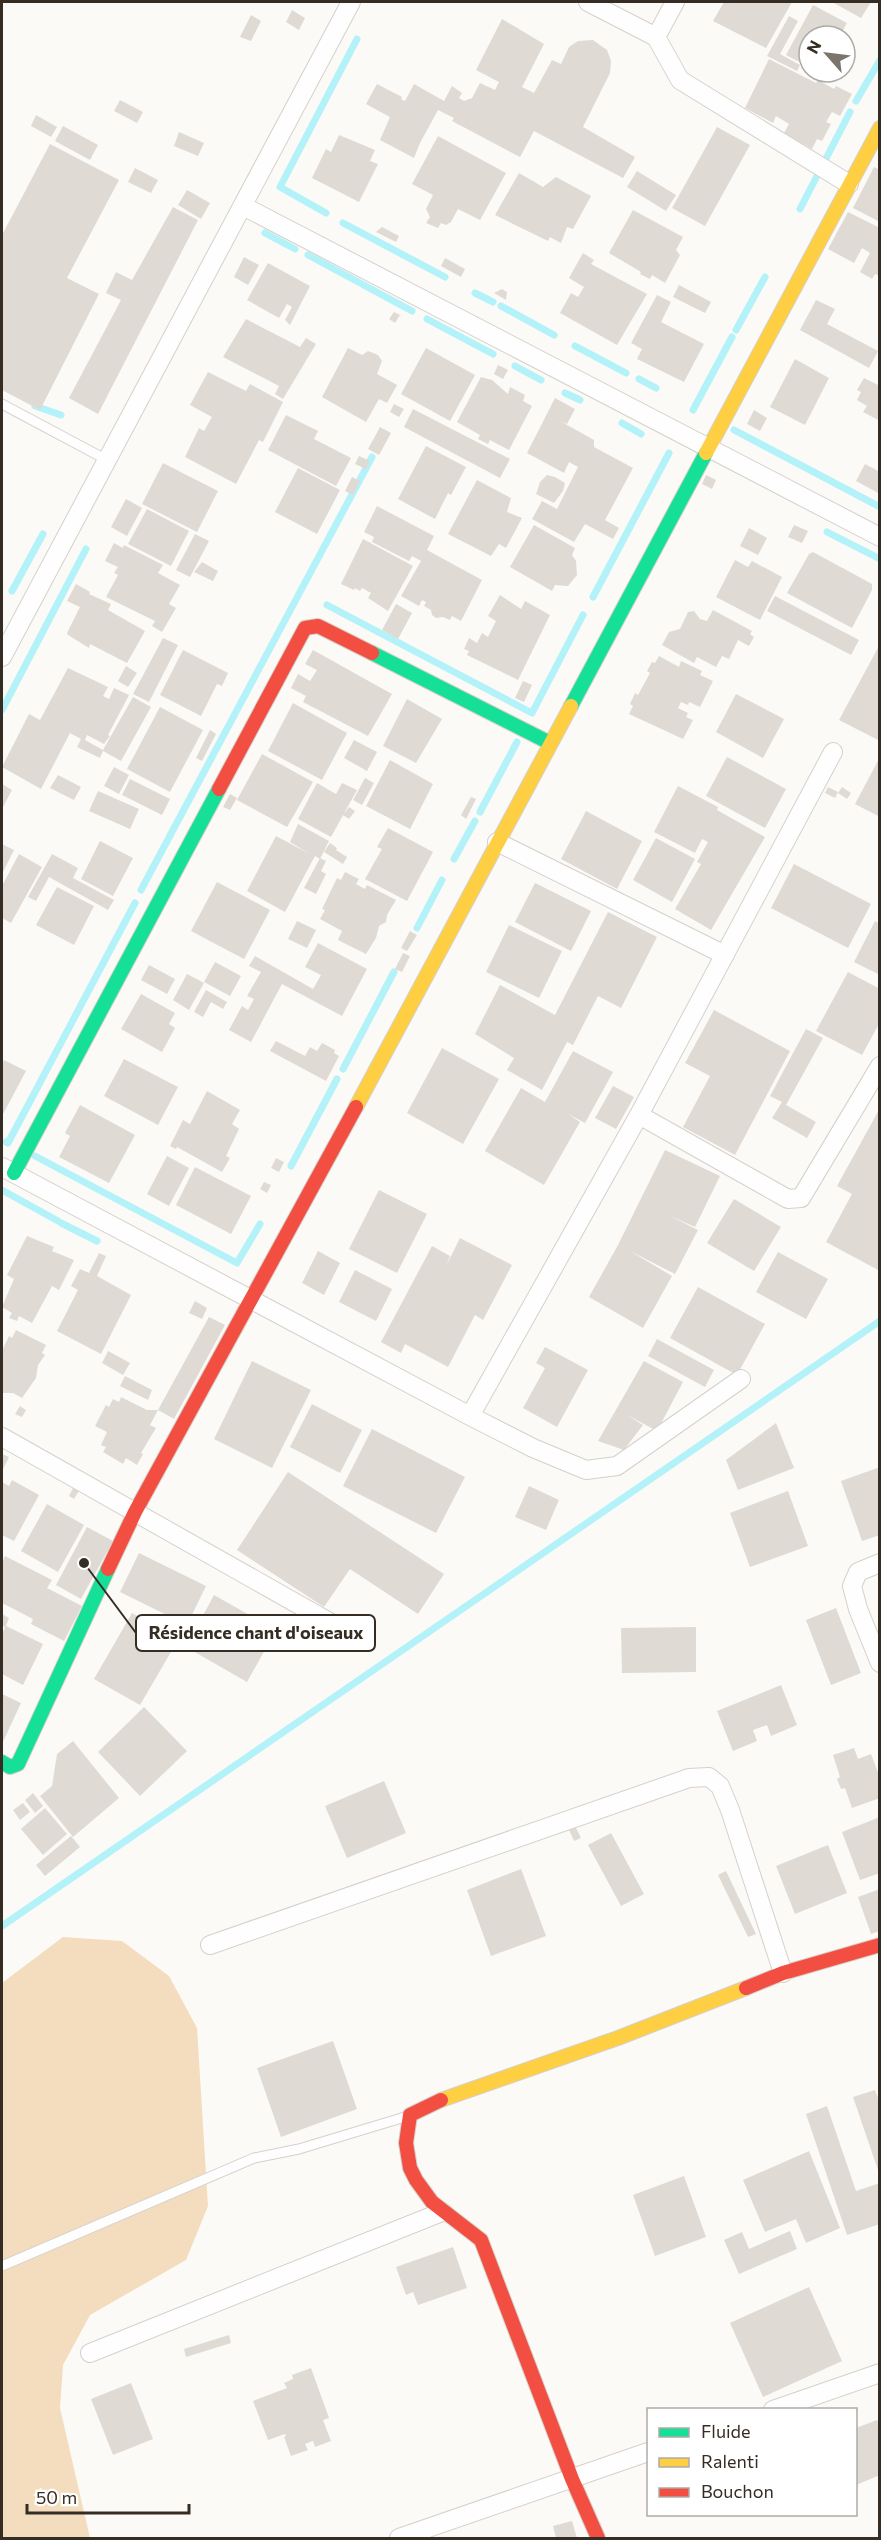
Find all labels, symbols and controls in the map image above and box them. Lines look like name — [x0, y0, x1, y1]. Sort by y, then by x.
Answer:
north arrow — [797, 24, 857, 84]
text: N — [802, 37, 825, 56]
callout: Résidence chant d'oiseaux — [136, 1615, 375, 1651]
text: Résidence chant d'oiseaux — [148, 1621, 364, 1643]
legend — [647, 2408, 857, 2516]
text: Fluide — [701, 2420, 750, 2442]
text: Ralenti — [701, 2450, 759, 2472]
scale bar — [27, 2477, 189, 2515]
text: Bouchon — [701, 2480, 774, 2502]
text: 50 m — [36, 2486, 77, 2508]

